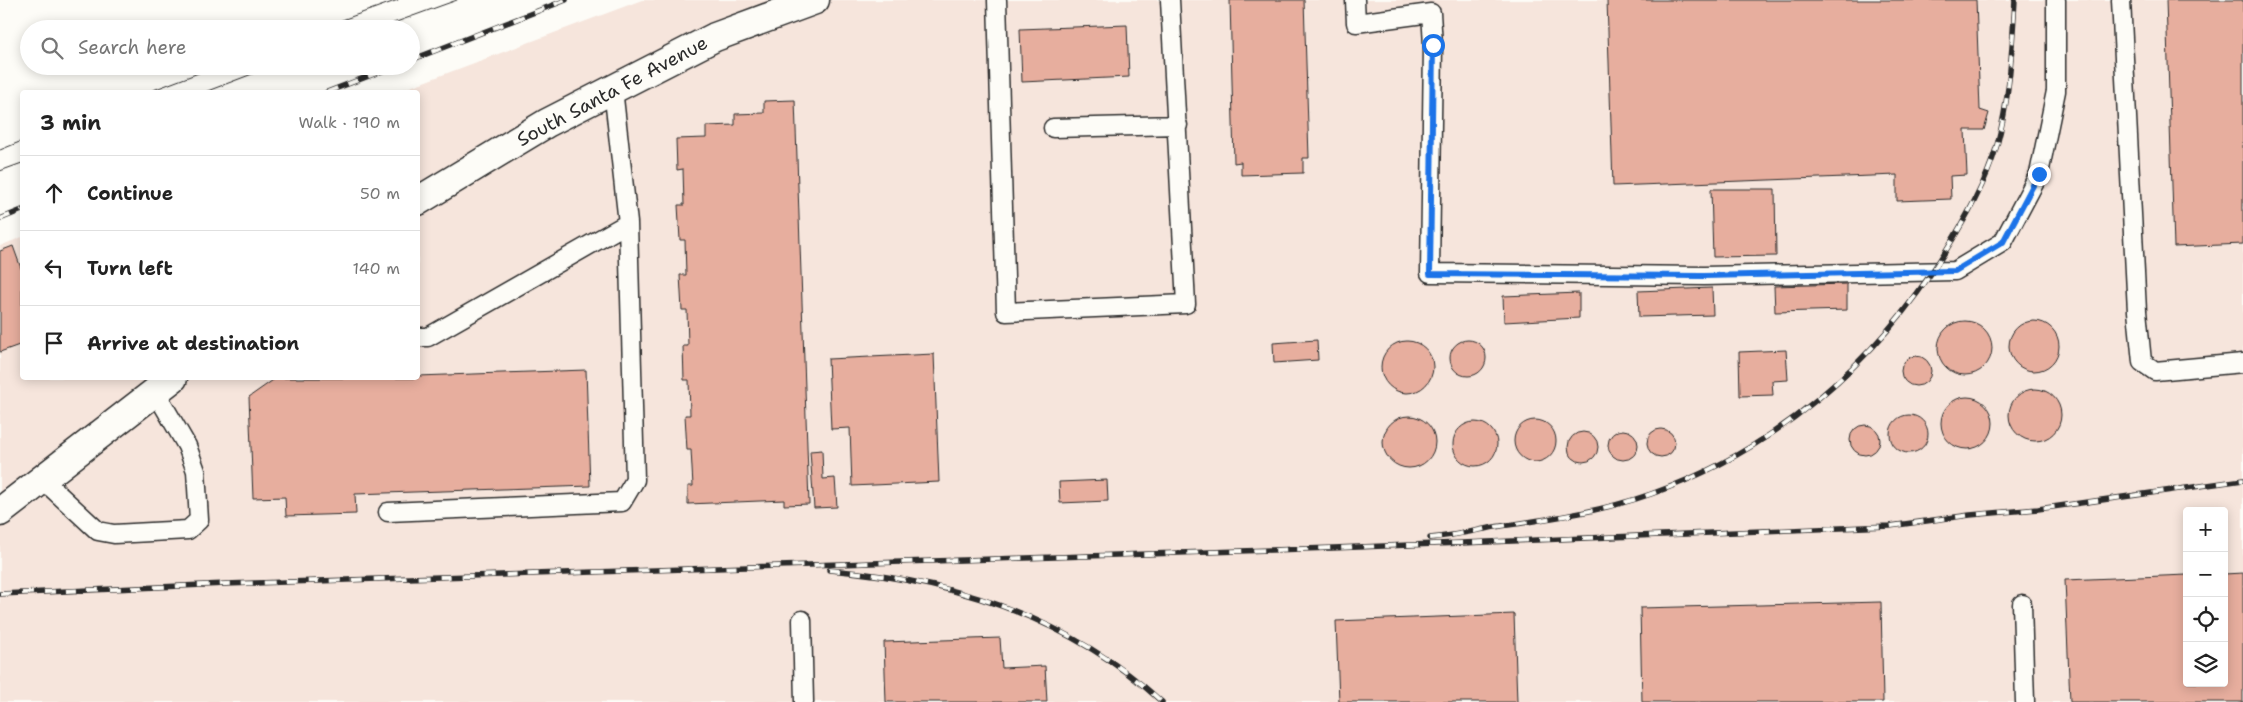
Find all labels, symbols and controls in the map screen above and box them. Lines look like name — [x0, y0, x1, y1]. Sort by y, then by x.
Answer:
search box — [20, 20, 420, 75]
street label: South Santa Fe Avenue — [512, 30, 712, 152]
icon: search — [38, 34, 66, 62]
route start — [1422, 34, 1445, 57]
text: Search here — [78, 35, 187, 60]
text: 3 min — [40, 109, 101, 137]
text: Walk · 190 m — [298, 112, 400, 133]
route end — [2028, 163, 2051, 186]
icon: ahead — [40, 179, 68, 207]
text: Continue — [87, 181, 173, 206]
text: 50 m — [360, 183, 400, 204]
icon: left — [40, 254, 68, 282]
text: Turn left — [87, 256, 173, 281]
text: 140 m — [353, 258, 400, 279]
icon: arrive — [40, 329, 68, 357]
text: Arrive at destination — [87, 331, 299, 356]
map controls — [2183, 507, 2228, 687]
button: + — [2183, 507, 2228, 552]
button: − — [2183, 552, 2228, 597]
button: locate — [2183, 597, 2228, 642]
button: layers — [2183, 642, 2228, 687]

